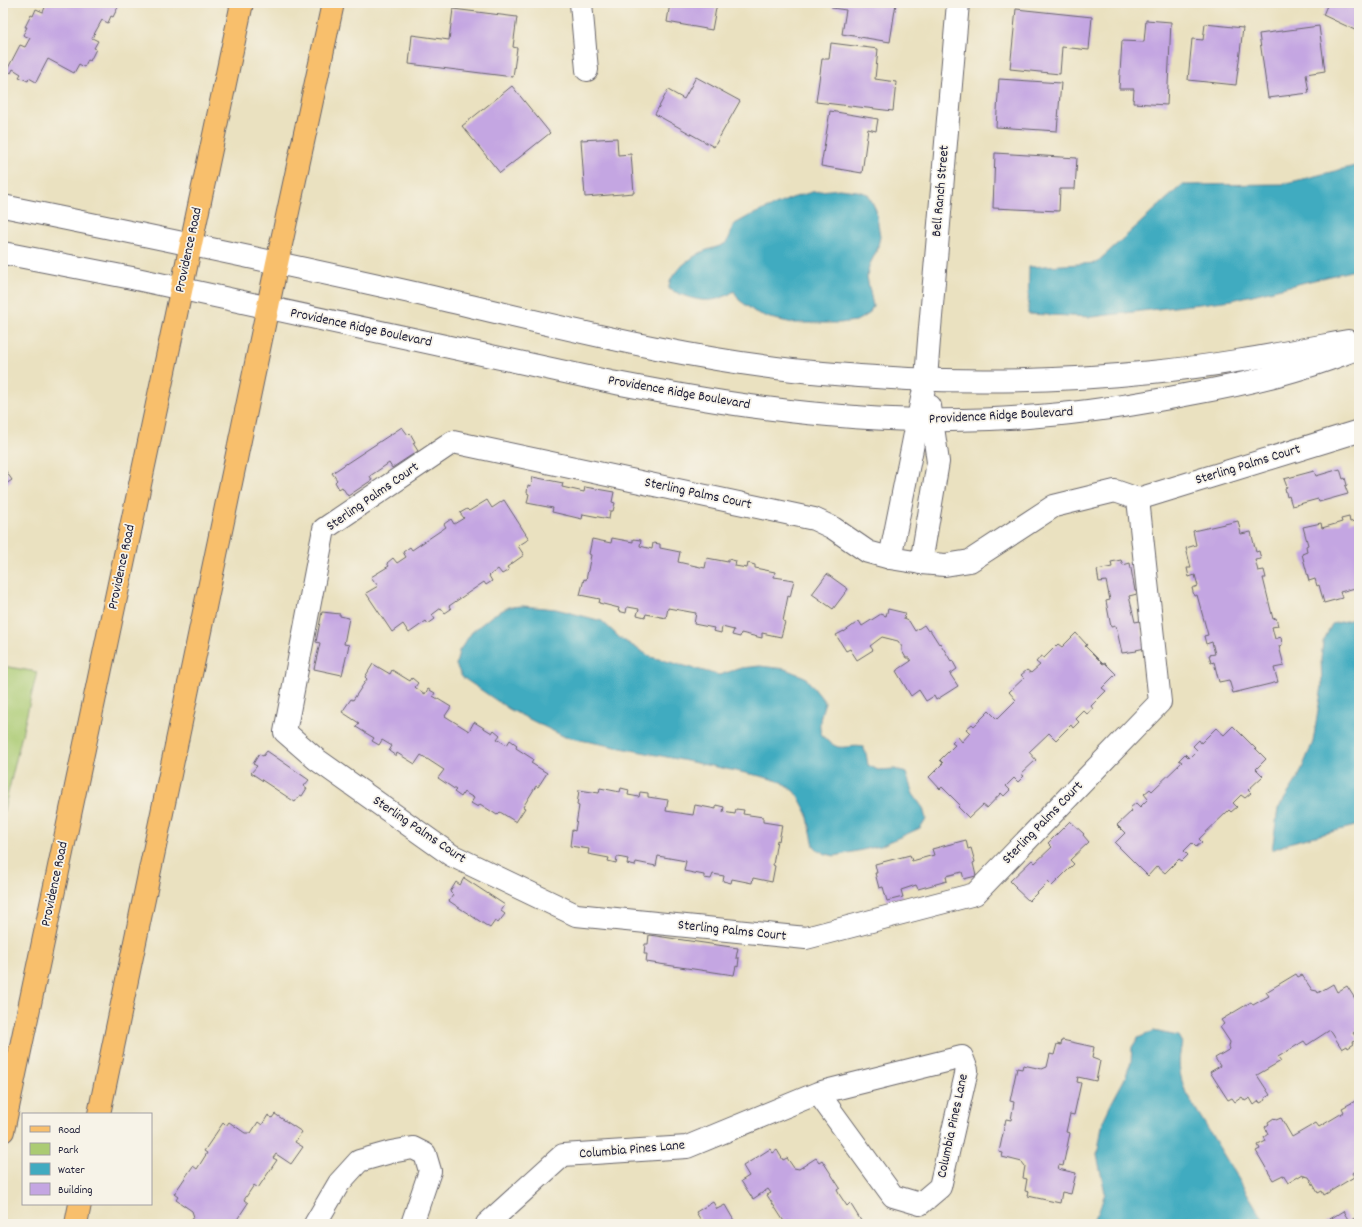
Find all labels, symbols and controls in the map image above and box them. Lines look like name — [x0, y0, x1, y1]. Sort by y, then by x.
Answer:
street label: Bell Ranch Street — [927, 144, 955, 238]
street label: Providence Road — [170, 206, 208, 294]
street label: Providence Ridge Boulevard — [288, 303, 434, 353]
street label: Providence Ridge Boulevard — [606, 371, 752, 415]
street label: Providence Ridge Boulevard — [928, 402, 1074, 430]
street label: Sterling Palms Court — [1193, 440, 1303, 490]
street label: Sterling Palms Court — [323, 458, 423, 536]
street label: Sterling Palms Court — [643, 473, 753, 515]
street label: Providence Road — [103, 523, 141, 611]
street label: Sterling Palms Court — [998, 777, 1088, 869]
street label: Sterling Palms Court — [368, 791, 470, 869]
street label: Providence Road — [36, 840, 74, 928]
street label: Sterling Palms Court — [677, 915, 787, 947]
street label: Columbia Pines Lane — [932, 1072, 974, 1180]
legend — [22, 1113, 152, 1205]
text: Road — [58, 1122, 80, 1139]
street label: Columbia Pines Lane — [578, 1135, 686, 1165]
text: Park — [58, 1142, 79, 1159]
text: Water — [58, 1162, 85, 1179]
text: Building — [58, 1182, 93, 1199]

